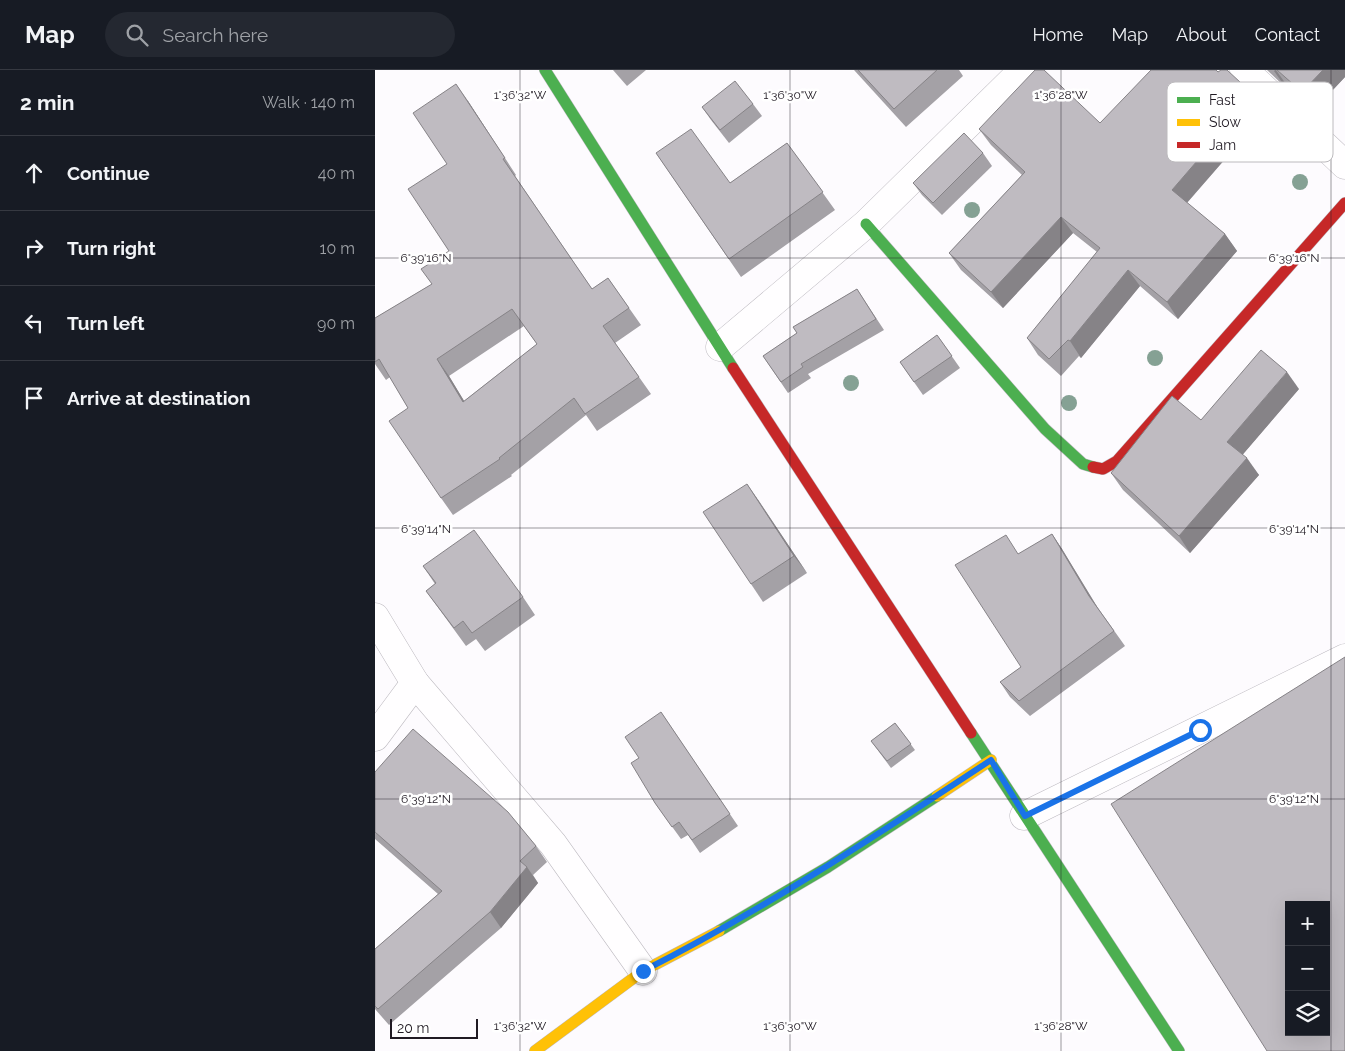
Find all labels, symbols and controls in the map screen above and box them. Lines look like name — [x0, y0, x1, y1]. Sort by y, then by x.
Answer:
search box — [105, 12, 455, 57]
text: Map — [25, 20, 75, 49]
icon: search — [123, 21, 151, 49]
text: Search here — [163, 24, 268, 46]
text: Home — [1032, 24, 1083, 45]
text: Map — [1111, 24, 1148, 45]
text: About — [1176, 24, 1227, 45]
text: Contact — [1255, 24, 1320, 45]
legend — [1167, 82, 1333, 162]
text: 1°36'32"W — [494, 88, 547, 102]
text: 1°36'30"W — [763, 88, 817, 102]
text: 1°36'28"W — [1034, 88, 1088, 102]
text: 2 min — [20, 90, 74, 115]
text: Fast — [1209, 92, 1236, 108]
text: Walk · 140 m — [262, 93, 355, 112]
text: Slow — [1209, 114, 1241, 130]
text: Jam — [1209, 137, 1236, 153]
icon: ahead — [20, 159, 48, 187]
text: Continue — [67, 162, 150, 184]
text: 40 m — [318, 164, 355, 183]
icon: right — [20, 234, 48, 262]
text: Turn right — [67, 237, 156, 259]
text: 10 m — [320, 239, 355, 258]
text: 6°39'16"N — [401, 251, 451, 265]
text: 6°39'16"N — [1269, 251, 1319, 265]
icon: left — [20, 309, 48, 337]
text: Turn left — [67, 312, 144, 334]
text: 90 m — [317, 314, 355, 333]
icon: arrive — [20, 384, 48, 412]
text: Arrive at destination — [67, 387, 251, 409]
text: 6°39'14"N — [401, 522, 451, 536]
text: 6°39'14"N — [1269, 522, 1319, 536]
route start — [1189, 719, 1212, 742]
text: 6°39'12"N — [401, 792, 451, 806]
text: 6°39'12"N — [1269, 792, 1319, 806]
map controls — [1285, 901, 1330, 1036]
button: + — [1285, 901, 1330, 946]
button: − — [1285, 946, 1330, 991]
route end — [632, 960, 655, 983]
button: layers — [1285, 991, 1330, 1036]
scale bar — [390, 1016, 477, 1039]
text: 1°36'32"W — [494, 1019, 547, 1033]
text: 1°36'30"W — [763, 1019, 817, 1033]
text: 1°36'28"W — [1034, 1019, 1088, 1033]
text: 20 m — [397, 1020, 429, 1036]

